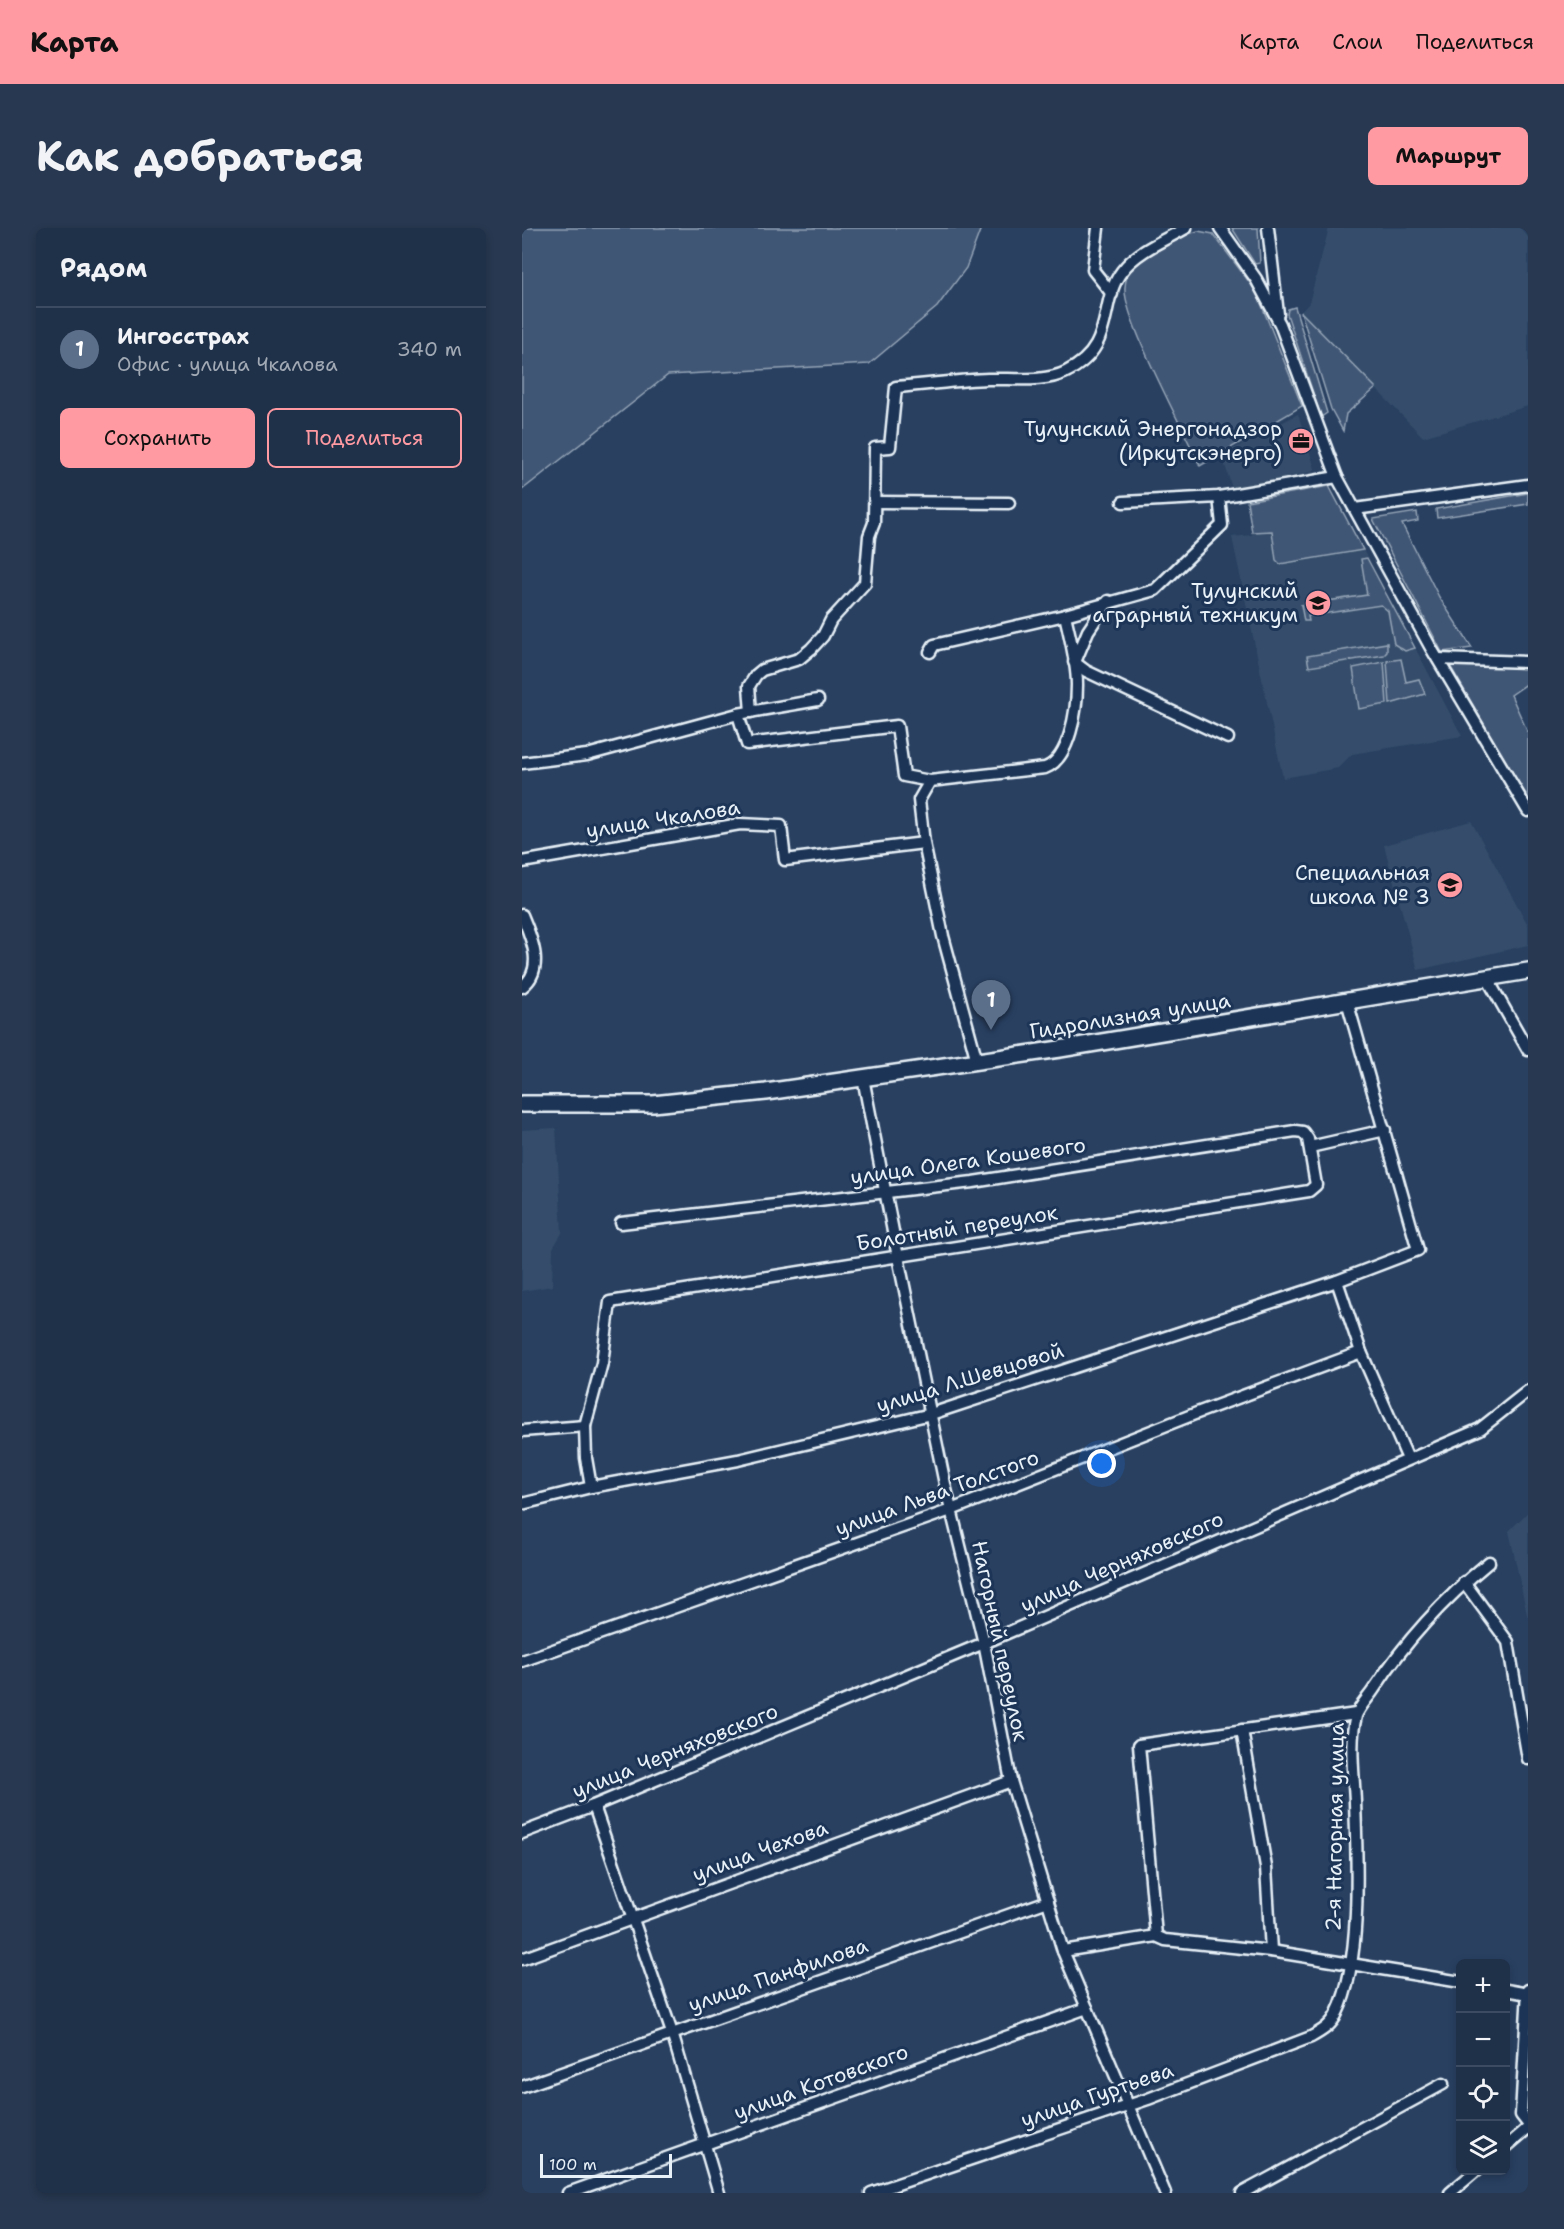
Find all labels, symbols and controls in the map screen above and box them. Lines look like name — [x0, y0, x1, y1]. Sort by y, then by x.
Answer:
text: Карта — [30, 23, 119, 61]
text: Карта — [1239, 28, 1299, 56]
text: Слои — [1332, 28, 1383, 56]
text: Поделиться — [1416, 28, 1534, 56]
button: Маршрут — [1368, 127, 1528, 185]
text: Как добраться — [36, 128, 364, 184]
text: Рядом — [60, 250, 147, 285]
text: Ингосстрах — [117, 322, 249, 351]
text: 1 — [75, 336, 84, 362]
text: 340 m — [397, 336, 462, 362]
text: Офис · улица Чкалова — [117, 351, 338, 377]
button: Сохранить — [60, 408, 255, 468]
button: Поделиться — [267, 408, 462, 468]
place label: Тулунский Энергонадзор (Иркутскэнерго) — [1023, 415, 1282, 467]
office icon: Тулунский Энергонадзор (Иркутскэнерго) — [1286, 426, 1316, 456]
place label: Тулунский аграрный техникум — [1092, 577, 1298, 629]
school or university icon: Тулунский аграрный техникум — [1303, 588, 1333, 618]
street label: улица Чкалова — [584, 793, 742, 845]
place label: Специальная школа № 3 — [1295, 859, 1430, 911]
school or university icon: Специальная школа № 3 — [1435, 870, 1465, 900]
pin: 1 — [972, 980, 1010, 1030]
street label: Гидролизная улица — [1027, 986, 1233, 1046]
street label: улица Олега Кошевого — [849, 1131, 1087, 1191]
street label: Болотный переулок — [854, 1198, 1060, 1258]
street label: улица Л.Шевцовой — [873, 1336, 1067, 1420]
street label: улица Льва Толстого — [831, 1443, 1043, 1543]
your location — [1087, 1449, 1116, 1478]
street label: улица Черняховского — [1016, 1505, 1228, 1619]
street label: Нагорный переулок — [965, 1538, 1035, 1744]
street label: улица Черняховского — [568, 1697, 782, 1805]
street label: 2-я Нагорная улица — [1319, 1722, 1351, 1932]
street label: улица Чехова — [688, 1813, 832, 1889]
street label: улица Панфилова — [684, 1931, 872, 2019]
map controls — [1456, 1959, 1510, 2175]
button: + — [1456, 1959, 1510, 2013]
button: − — [1456, 2013, 1510, 2067]
street label: улица Котовского — [730, 2037, 912, 2127]
street label: улица Гуртьева — [1017, 2056, 1177, 2134]
button: locate — [1456, 2067, 1510, 2121]
button: layers — [1456, 2121, 1510, 2175]
scale bar — [540, 2151, 672, 2178]
text: 100 m — [549, 2154, 597, 2175]

